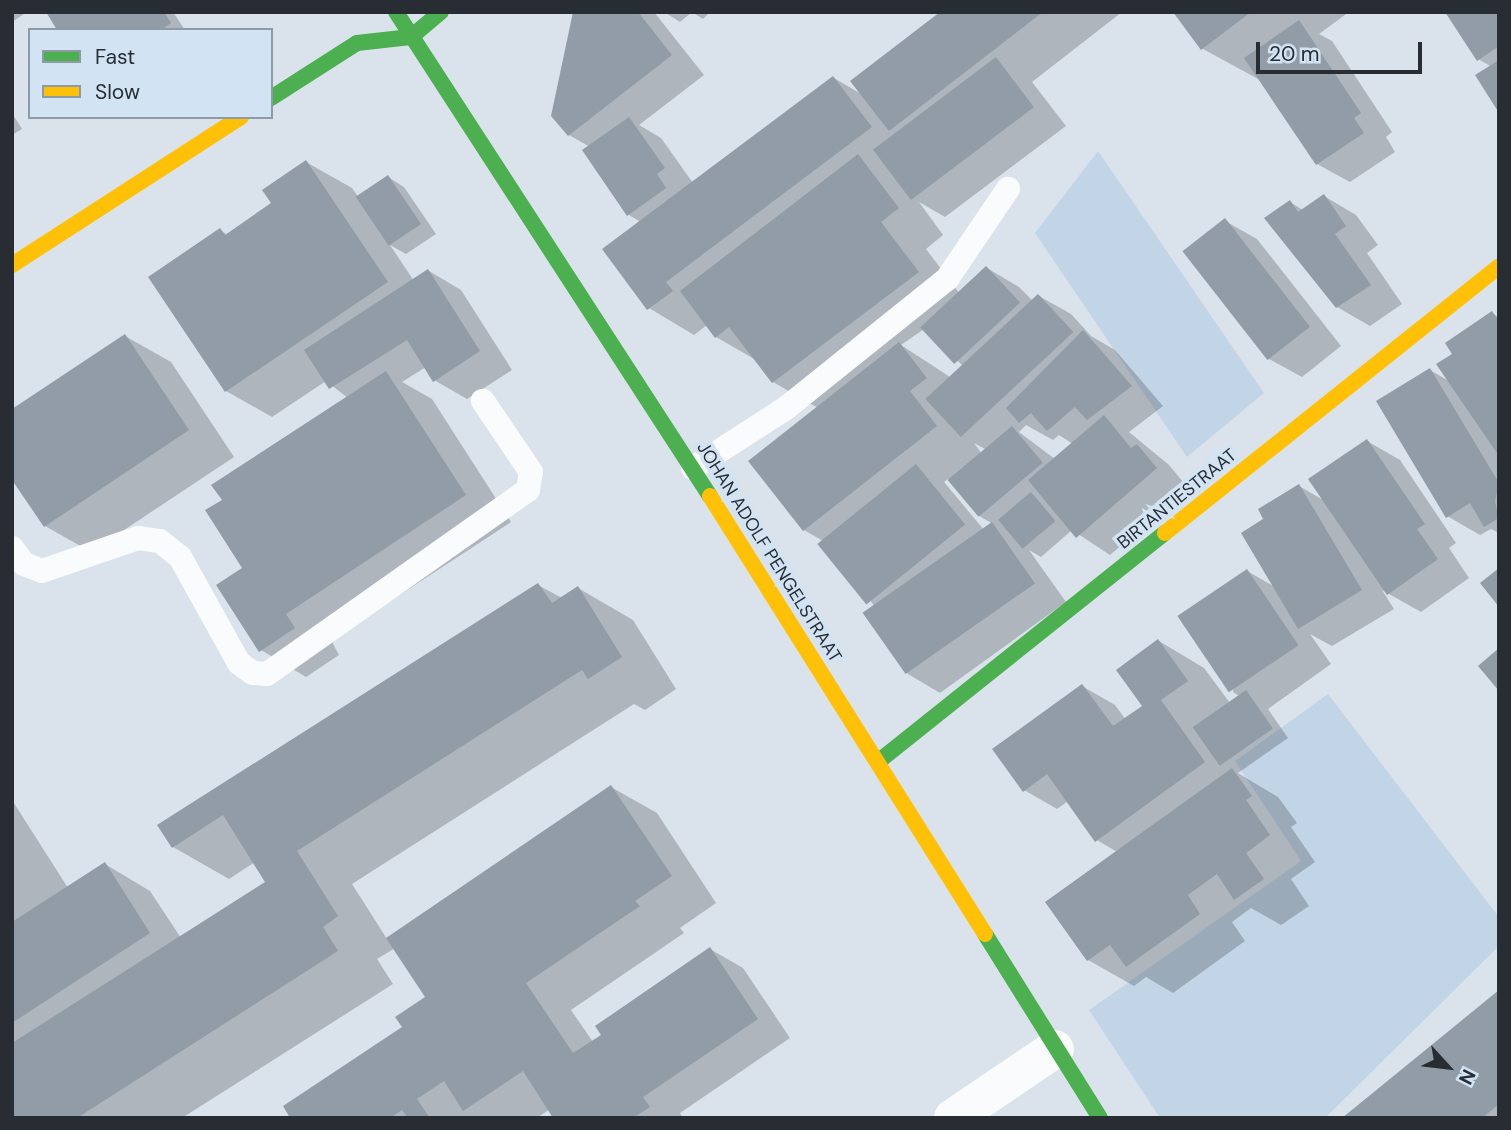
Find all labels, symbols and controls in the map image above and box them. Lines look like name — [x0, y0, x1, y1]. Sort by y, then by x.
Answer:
legend — [28, 28, 273, 119]
scale bar — [1259, 28, 1425, 72]
text: 20 m — [1269, 40, 1320, 68]
text: Fast — [95, 43, 135, 71]
text: Slow — [95, 78, 140, 106]
street label: JOHAN ADOLF PENGELSTRAAT — [692, 438, 846, 666]
street label: BIRTANTIESTRAAT — [1113, 444, 1241, 554]
north arrow — [1413, 1032, 1483, 1102]
text: N — [1453, 1065, 1481, 1089]

